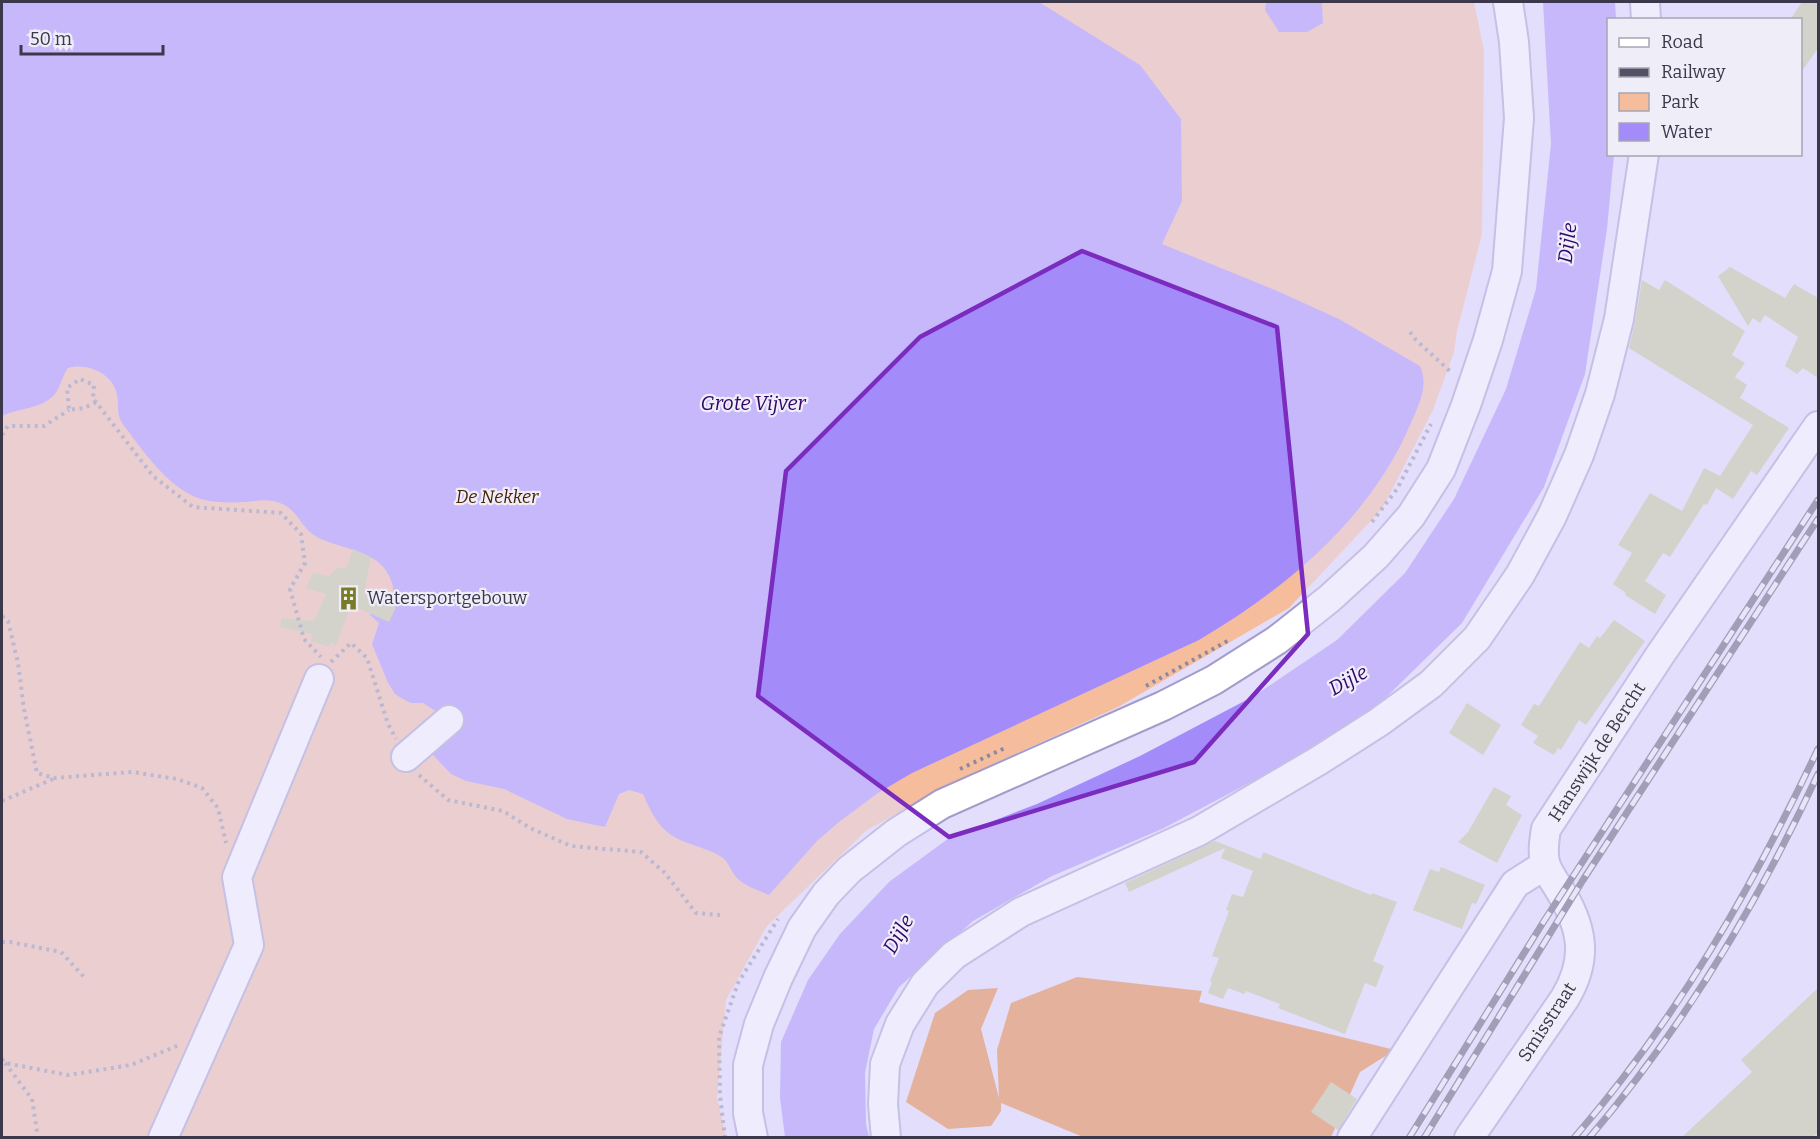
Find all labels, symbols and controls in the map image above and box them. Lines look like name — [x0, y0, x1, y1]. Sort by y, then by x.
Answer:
scale bar — [21, 18, 164, 56]
legend — [1607, 18, 1802, 156]
text: 50 m — [30, 28, 72, 50]
text: Road — [1661, 31, 1704, 53]
text: Railway — [1661, 61, 1726, 83]
text: Park — [1661, 91, 1700, 113]
text: Water — [1661, 121, 1712, 143]
water label: Dijle — [1553, 221, 1582, 265]
water label: Grote Vijver — [700, 391, 806, 416]
park label: De Nekker — [456, 486, 539, 508]
building icon: Watersportgebouw — [336, 585, 362, 611]
place label: Watersportgebouw — [367, 587, 528, 609]
water label: Dijle — [1324, 660, 1372, 701]
street label: Hanswijk de Bercht — [1544, 678, 1650, 826]
water label: Dijle — [877, 910, 919, 958]
street label: Smisstraat — [1513, 978, 1581, 1066]

